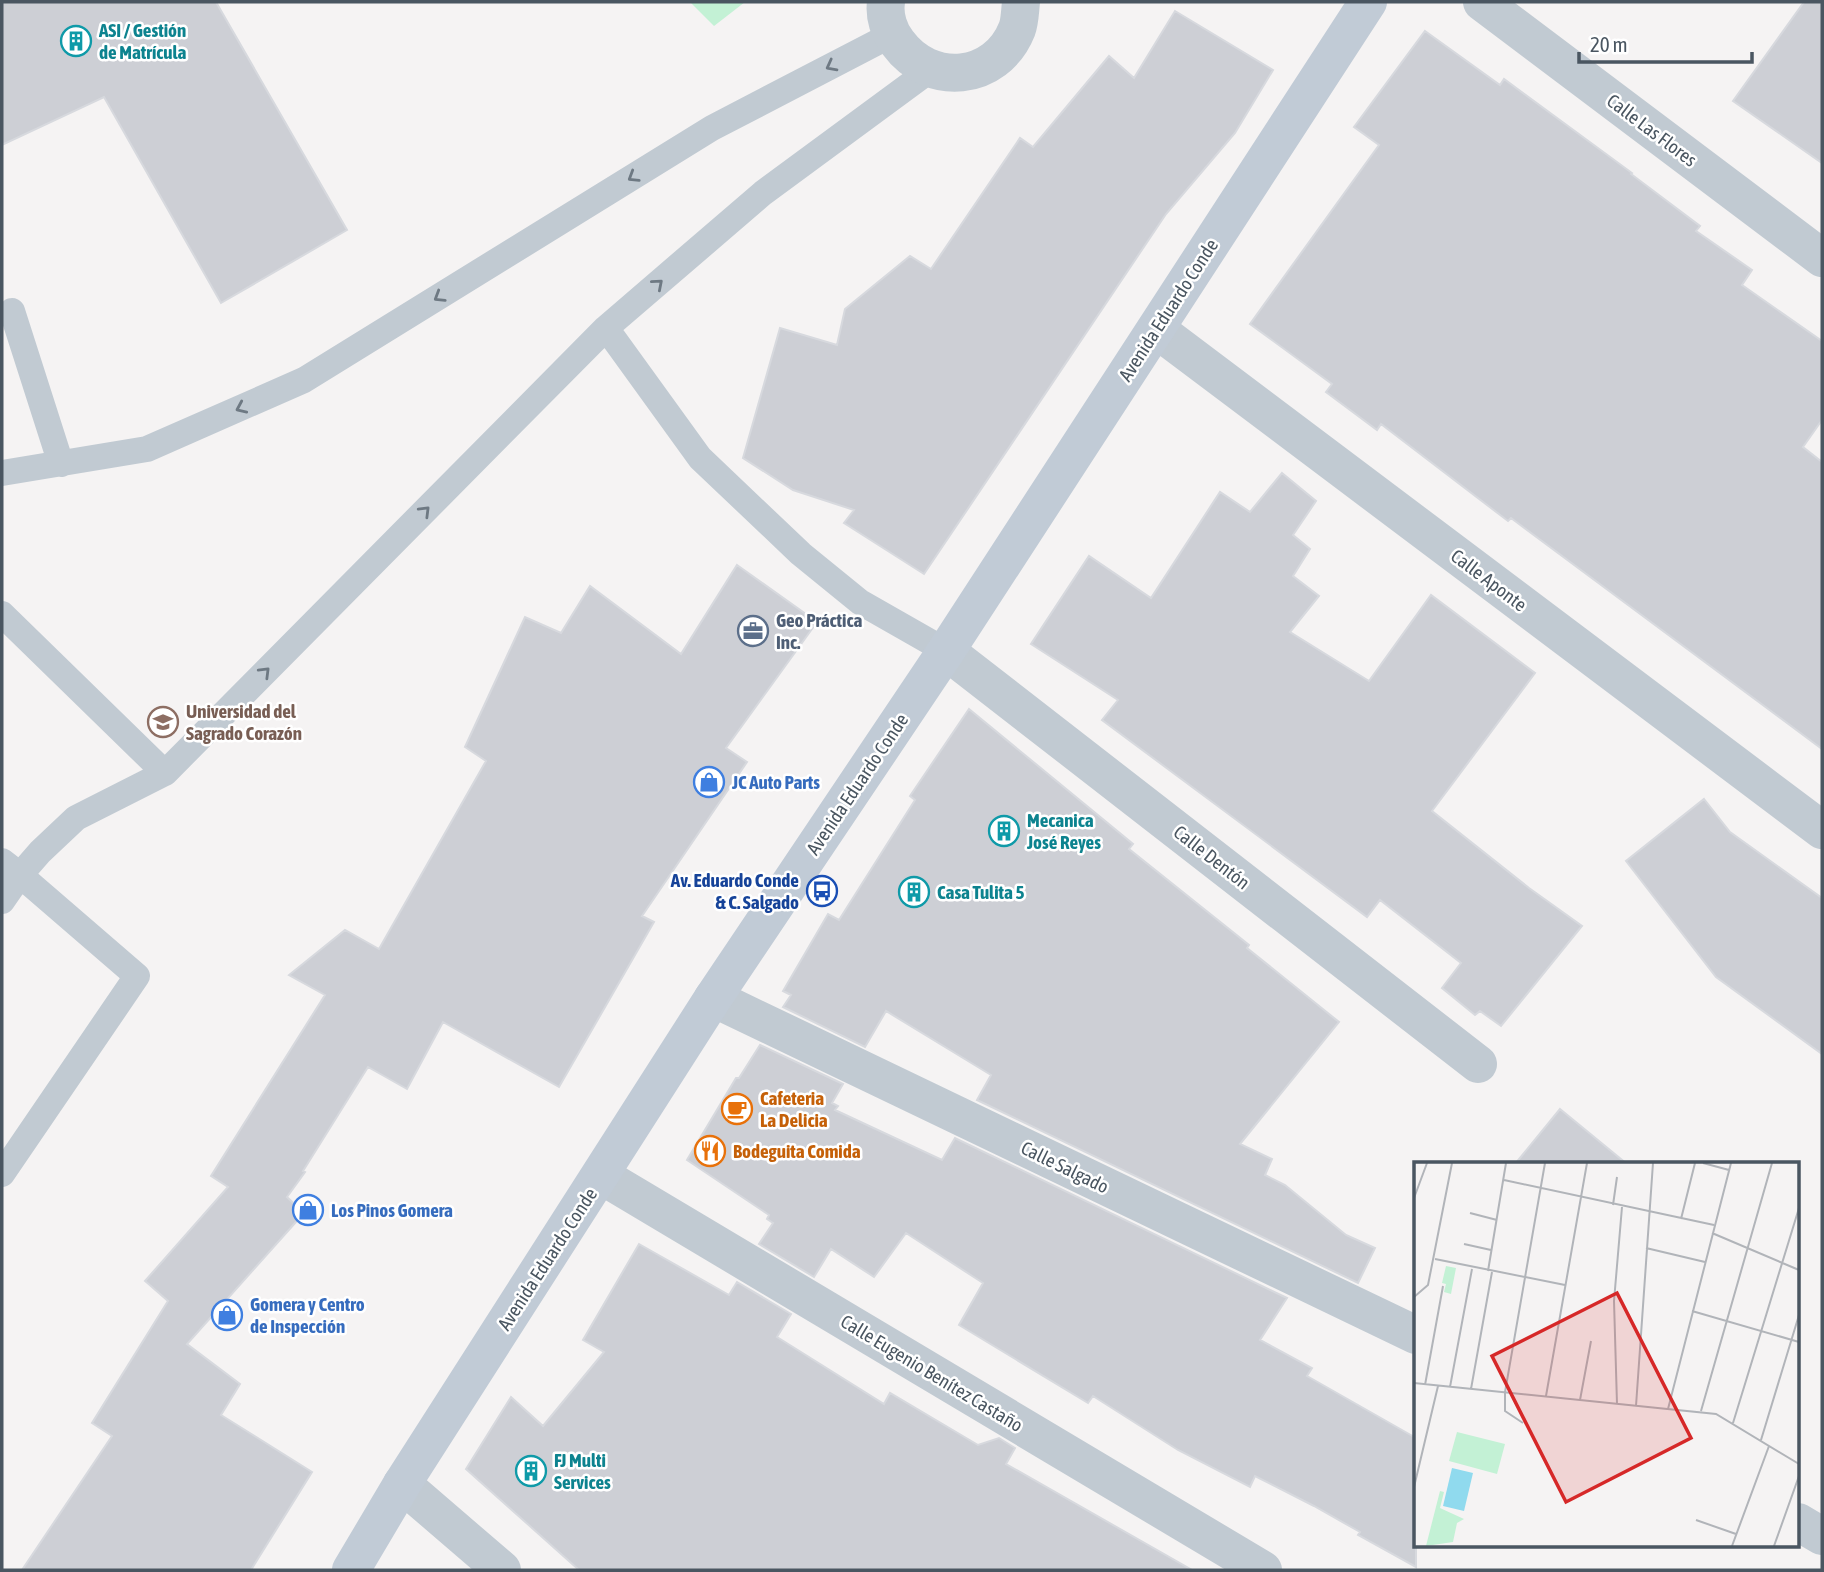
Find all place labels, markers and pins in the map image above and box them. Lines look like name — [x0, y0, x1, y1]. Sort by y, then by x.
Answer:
place label: ASI / Gestión de Matrícula — [98, 19, 186, 63]
building icon: ASI / Gestión de Matrícula — [59, 24, 93, 58]
place label: Geo Práctica Inc. — [776, 609, 862, 653]
office icon: Geo Práctica Inc. — [736, 614, 770, 648]
place label: Universidad del Sagrado Corazón — [186, 700, 302, 744]
school or university icon: Universidad del Sagrado Corazón — [146, 705, 180, 739]
shop icon: JC Auto Parts — [692, 765, 726, 799]
place label: JC Auto Parts — [731, 771, 820, 793]
place label: Mecanica José Reyes — [1026, 809, 1101, 853]
building icon: Mecanica José Reyes — [987, 814, 1021, 848]
place label: Av. Eduardo Conde & C. Salgado — [670, 869, 799, 913]
bus stop icon: Av. Eduardo Conde & C. Salgado — [805, 874, 839, 908]
building icon: Casa Tulita 5 — [897, 875, 931, 909]
place label: Casa Tulita 5 — [937, 881, 1024, 903]
place label: Cafeteria La Delicia — [760, 1087, 828, 1131]
cafe icon: Cafeteria La Delicia — [720, 1092, 754, 1126]
restaurant icon: Bodeguita Comida — [693, 1134, 727, 1168]
place label: Bodeguita Comida — [733, 1140, 861, 1162]
shop icon: Los Pinos Gomera — [291, 1193, 325, 1227]
place label: Los Pinos Gomera — [331, 1199, 453, 1221]
place label: Gomera y Centro de Inspección — [250, 1293, 365, 1337]
shop icon: Gomera y Centro de Inspección — [210, 1298, 244, 1332]
place label: FJ Multi Services — [554, 1449, 611, 1493]
building icon: FJ Multi Services — [514, 1454, 548, 1488]

